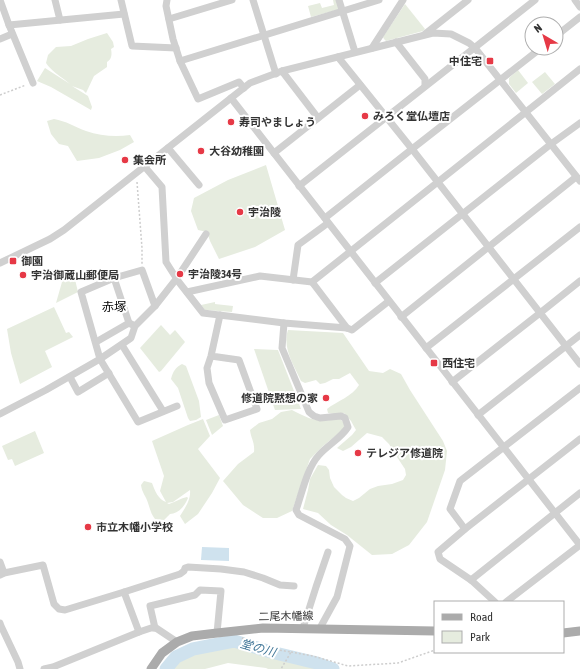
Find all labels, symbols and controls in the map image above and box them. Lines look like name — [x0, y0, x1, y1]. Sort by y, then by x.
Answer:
north arrow — [524, 16, 564, 56]
text: N — [532, 21, 544, 35]
place label: 中住宅 — [449, 55, 482, 67]
marker: 中住宅 — [485, 56, 495, 66]
place label: みろく堂仏壇店 — [373, 110, 450, 122]
marker: みろく堂仏壇店 — [360, 111, 370, 121]
place label: 寿司やましょう — [239, 116, 316, 128]
marker: 寿司やましょう — [226, 117, 236, 127]
place label: 大谷幼稚園 — [209, 145, 264, 157]
marker: 大谷幼稚園 — [196, 146, 206, 156]
place label: 集会所 — [133, 154, 166, 166]
marker: 集会所 — [120, 155, 130, 165]
place label: 宇治陵 — [248, 206, 281, 218]
marker: 宇治陵 — [235, 207, 245, 217]
place label: 御園 — [21, 255, 43, 267]
marker: 御園 — [8, 256, 18, 266]
place label: 宇治陵34号 — [188, 268, 242, 280]
place label: 宇治御蔵山郵便局 — [31, 269, 119, 281]
marker: 宇治陵34号 — [175, 269, 185, 279]
marker: 宇治御蔵山郵便局 — [18, 270, 28, 280]
district label: 赤塚 — [102, 300, 126, 314]
place label: 西住宅 — [442, 357, 475, 369]
marker: 西住宅 — [429, 358, 439, 368]
place label: 修道院黙想の家 — [241, 392, 318, 404]
marker: 修道院黙想の家 — [321, 393, 331, 403]
place label: テレジア修道院 — [366, 447, 443, 459]
marker: テレジア修道院 — [353, 448, 363, 458]
place label: 市立木幡小学校 — [96, 521, 173, 533]
marker: 市立木幡小学校 — [83, 522, 93, 532]
legend — [434, 601, 564, 653]
street label: 二尾木幡線 — [258, 610, 314, 622]
text: Road — [470, 610, 493, 624]
text: Park — [470, 630, 491, 644]
water label: 堂の川 — [239, 636, 279, 660]

